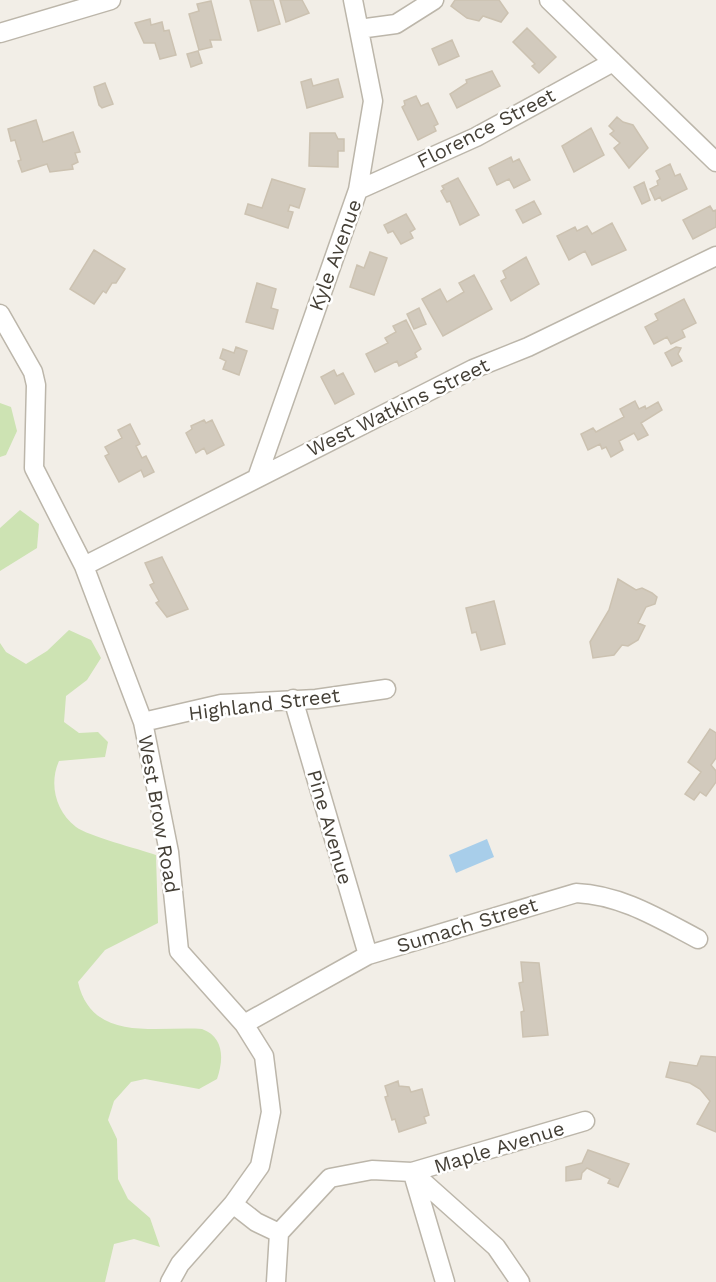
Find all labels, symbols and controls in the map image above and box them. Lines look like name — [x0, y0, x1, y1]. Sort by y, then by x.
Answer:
street label: Florence Street — [413, 83, 560, 173]
street label: Kyle Avenue — [304, 196, 366, 314]
street label: West Watkins Street — [303, 352, 494, 462]
street label: Highland Street — [187, 683, 342, 725]
street label: West Brow Road — [133, 733, 185, 895]
street label: Pine Avenue — [302, 767, 358, 887]
street label: Sumach Street — [394, 892, 541, 958]
street label: Maple Avenue — [431, 1116, 567, 1178]

